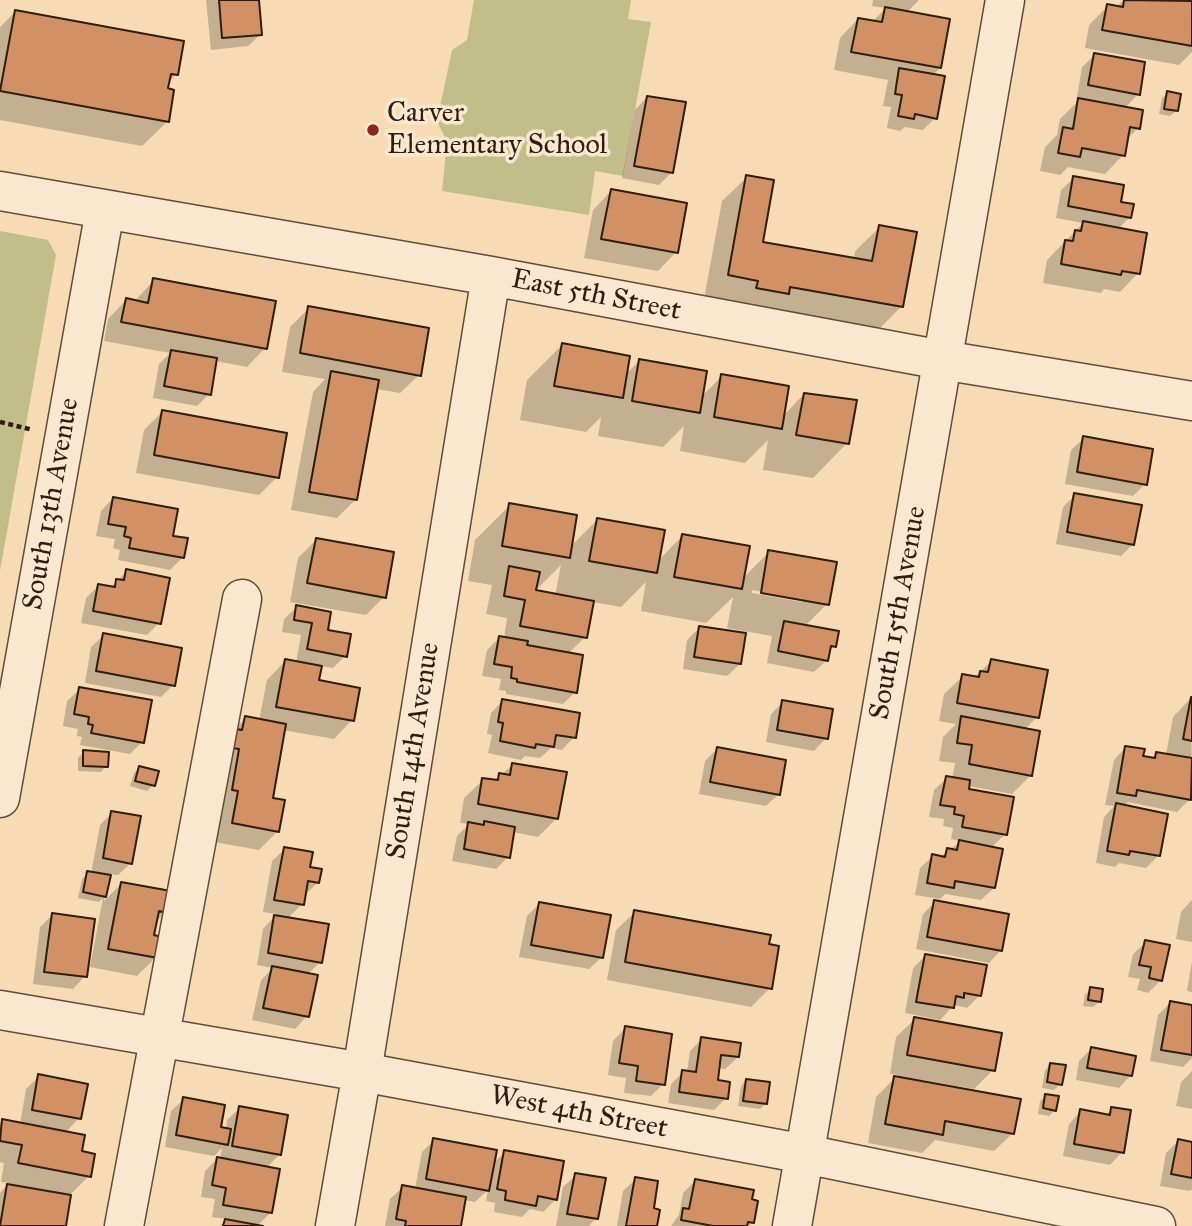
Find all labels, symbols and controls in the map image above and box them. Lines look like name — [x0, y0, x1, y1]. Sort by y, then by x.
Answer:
place label: Carver Elementary School — [387, 97, 607, 163]
marker: Carver Elementary School — [365, 122, 381, 138]
street label: East 5th Street — [508, 263, 684, 329]
street label: South 13th Avenue — [17, 395, 87, 613]
street label: South 15th Avenue — [864, 504, 934, 722]
street label: South 14th Avenue — [380, 640, 448, 862]
street label: West 4th Street — [487, 1079, 671, 1147]

